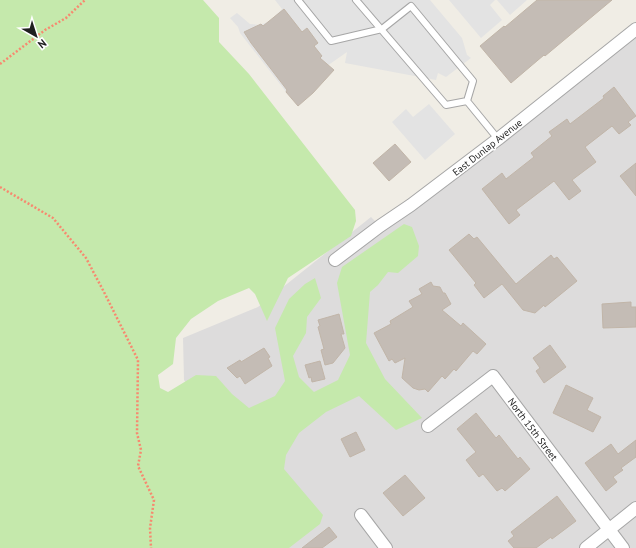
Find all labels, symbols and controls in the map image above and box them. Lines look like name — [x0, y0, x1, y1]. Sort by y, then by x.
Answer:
north arrow — [16, 16, 56, 56]
text: N — [35, 36, 50, 51]
street label: East Dunlap Avenue — [450, 116, 525, 179]
street label: North 15th Street — [505, 395, 561, 464]

